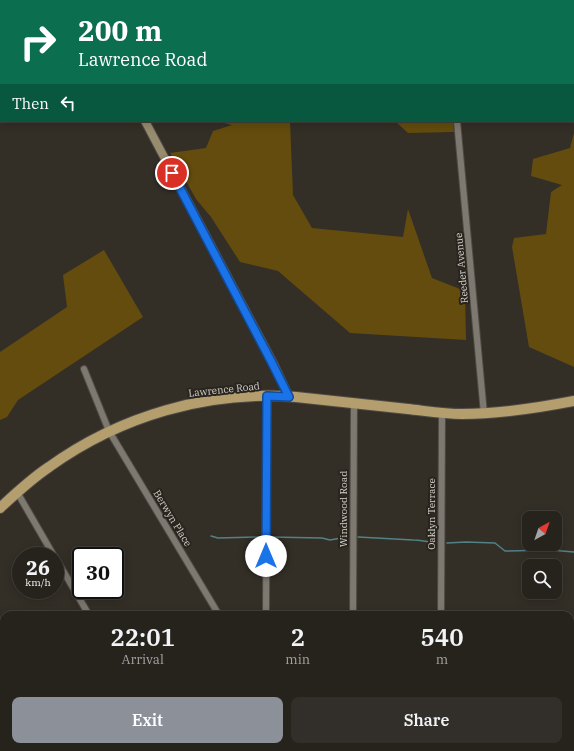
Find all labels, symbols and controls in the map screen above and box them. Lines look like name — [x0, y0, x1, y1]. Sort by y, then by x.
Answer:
text: 200 m — [78, 12, 162, 49]
icon: right — [12, 16, 64, 68]
text: Lawrence Road — [78, 48, 207, 71]
icon: left — [57, 92, 79, 114]
text: Then — [12, 94, 49, 113]
pin — [155, 156, 189, 190]
icon: arrive — [161, 162, 183, 184]
street label: Reeder Avenue — [452, 232, 471, 304]
street label: Lawrence Road — [188, 379, 260, 400]
street label: Windwood Road — [337, 471, 350, 547]
street label: Oaklyn Terrace — [425, 478, 438, 550]
street label: Berwyn Place — [151, 488, 195, 549]
north arrow — [522, 511, 562, 551]
map controls — [522, 511, 562, 599]
position arrow — [245, 535, 287, 577]
speed limit sign: 30 — [72, 547, 124, 599]
text: 26 — [26, 554, 50, 581]
button: search — [522, 559, 562, 599]
text: km/h — [25, 576, 51, 589]
text: 22:01 — [110, 621, 175, 653]
text: 2 — [291, 621, 305, 653]
text: 540 — [420, 621, 464, 653]
text: Arrival — [122, 651, 164, 668]
text: min — [285, 651, 310, 668]
text: m — [436, 651, 448, 668]
button: Exit — [12, 697, 283, 743]
button: Share — [291, 697, 562, 743]

